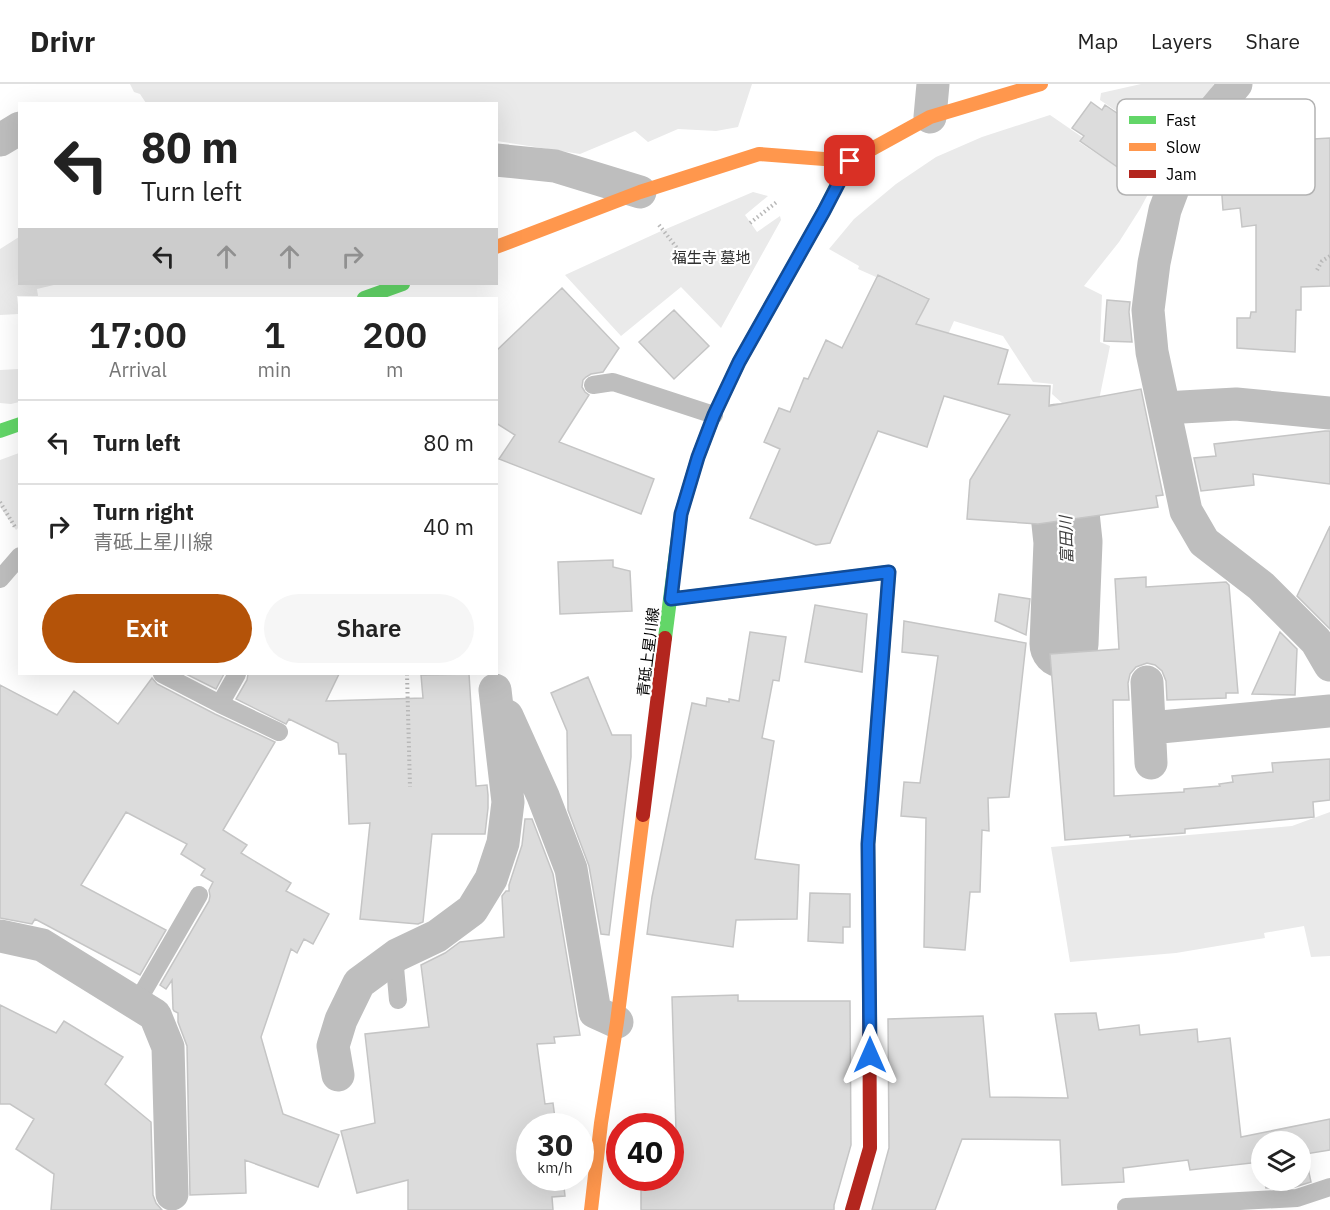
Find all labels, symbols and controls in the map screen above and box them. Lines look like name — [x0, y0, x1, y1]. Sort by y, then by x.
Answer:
text: Drivr — [30, 23, 95, 60]
text: Map — [1078, 27, 1118, 55]
text: Layers — [1151, 27, 1213, 55]
text: Share — [1246, 27, 1300, 55]
legend — [1117, 99, 1315, 195]
text: Fast — [1166, 110, 1196, 130]
text: 80 m — [141, 120, 239, 175]
icon: left — [42, 126, 120, 204]
pin — [824, 135, 875, 186]
text: Slow — [1166, 137, 1201, 157]
icon: arrive — [833, 144, 866, 177]
text: Jam — [1166, 164, 1197, 184]
text: Turn left — [141, 173, 242, 208]
icon: left — [147, 240, 180, 273]
icon: ahead — [210, 240, 243, 273]
icon: ahead — [273, 240, 306, 273]
icon: right — [336, 240, 369, 273]
park label: 福生寺 墓地 — [672, 248, 750, 267]
text: 17:00 — [89, 311, 187, 358]
text: 1 — [264, 311, 285, 358]
text: 200 — [362, 311, 427, 358]
text: Arrival — [109, 356, 167, 383]
text: min — [258, 356, 291, 383]
text: m — [386, 356, 403, 383]
icon: left — [42, 426, 75, 459]
text: Turn left — [93, 428, 181, 457]
text: 80 m — [423, 428, 474, 457]
text: Turn right — [93, 497, 194, 526]
icon: right — [42, 510, 75, 543]
text: 40 m — [423, 512, 474, 541]
water label: 富田川 — [1055, 514, 1077, 564]
text: 青砥上星川線 — [93, 528, 213, 555]
button: Exit — [42, 594, 252, 663]
button: Share — [264, 594, 474, 663]
street label: 青砥上星川線 — [633, 606, 663, 698]
position arrow — [838, 1023, 902, 1087]
speed limit sign: 40 — [606, 1113, 684, 1191]
text: 30 — [537, 1125, 573, 1164]
map controls — [1251, 1131, 1311, 1191]
button: layers — [1251, 1131, 1311, 1191]
text: km/h — [537, 1158, 573, 1177]

